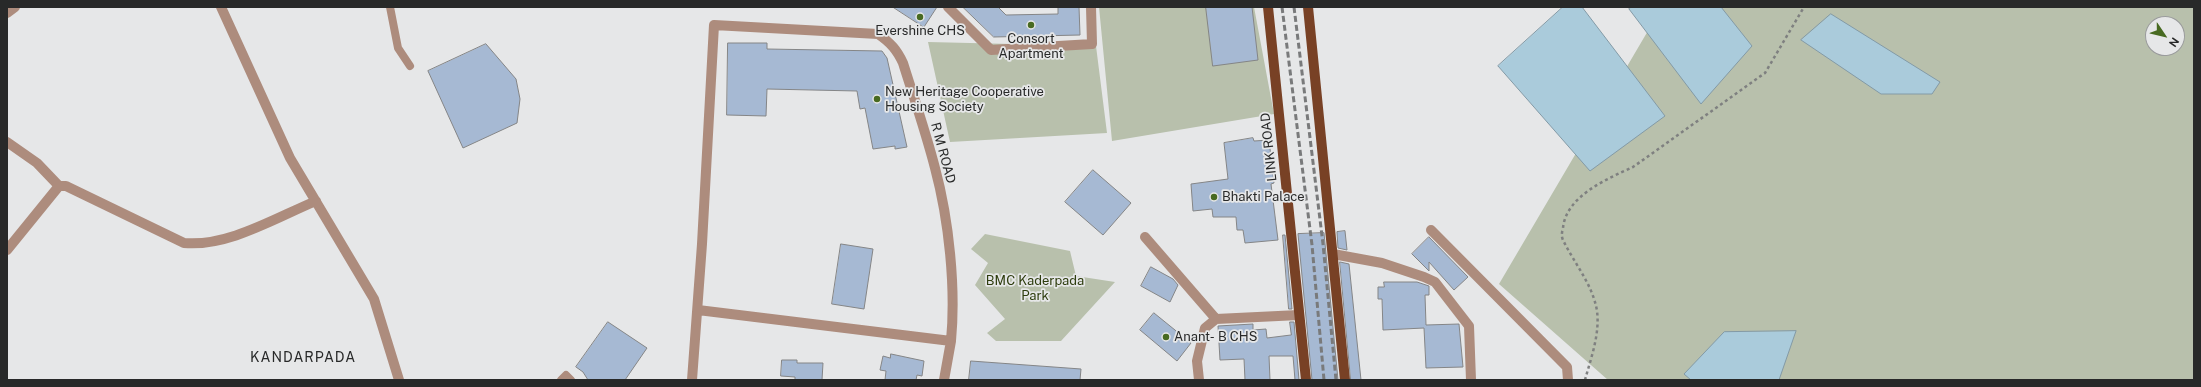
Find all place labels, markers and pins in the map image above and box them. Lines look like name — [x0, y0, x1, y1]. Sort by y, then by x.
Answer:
marker: Evershine CHS — [915, 12, 925, 22]
marker: Consort Apartment — [1026, 20, 1036, 30]
place label: Evershine CHS — [875, 23, 965, 39]
place label: Consort Apartment — [999, 31, 1063, 62]
place label: New Heritage Cooperative Housing Society — [885, 84, 1044, 115]
marker: New Heritage Cooperative Housing Society — [872, 94, 882, 104]
place label: Bhakti Palace — [1222, 189, 1305, 205]
marker: Bhakti Palace — [1209, 192, 1219, 202]
place label: Anant- B CHS — [1174, 329, 1257, 345]
marker: Anant- B CHS — [1161, 332, 1171, 342]

